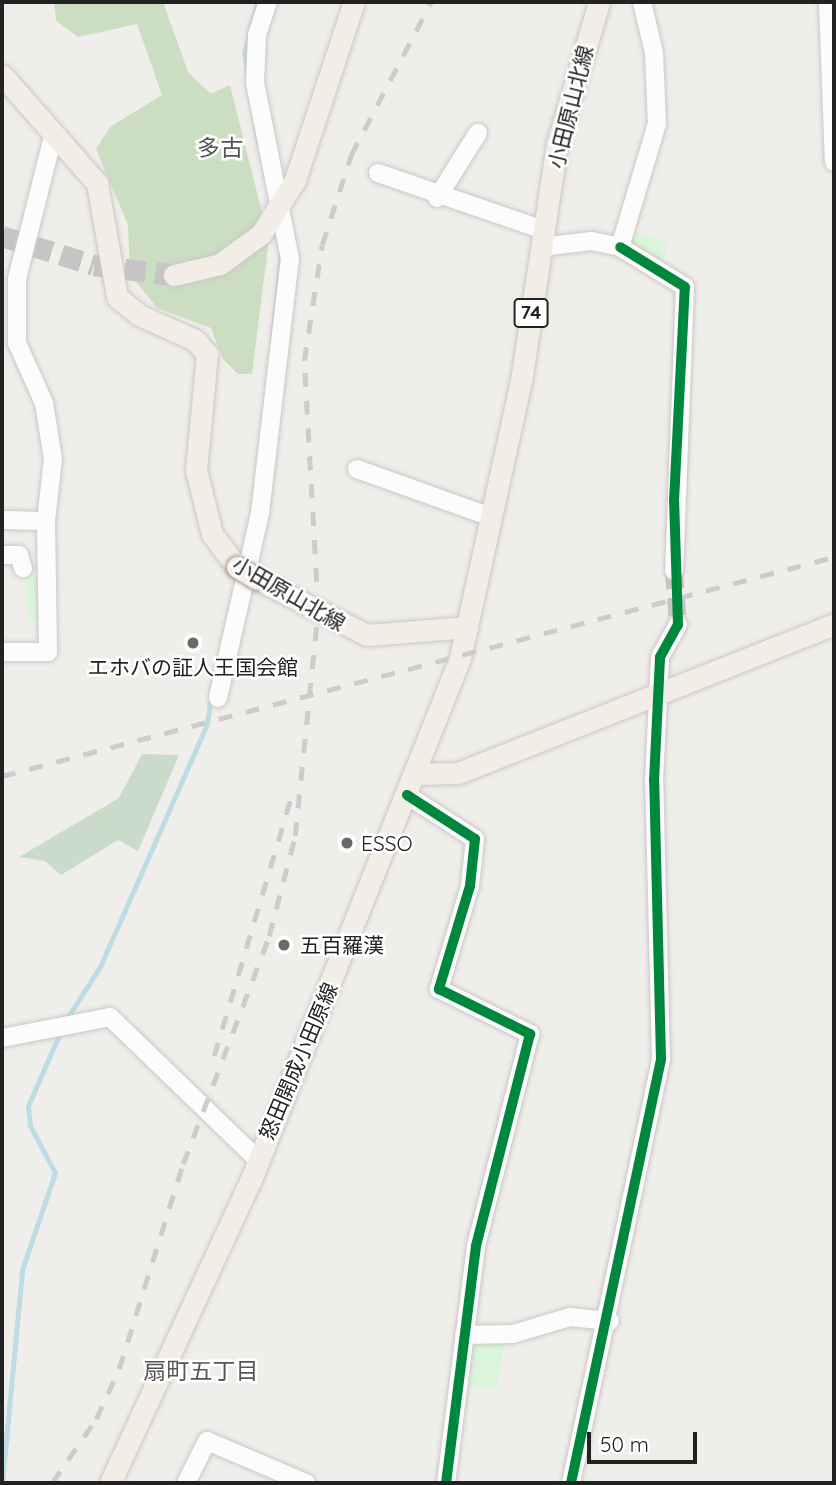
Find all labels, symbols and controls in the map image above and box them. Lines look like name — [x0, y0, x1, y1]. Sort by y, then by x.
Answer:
street label: 小田原山北線 — [543, 43, 597, 171]
district label: 多古 — [197, 134, 243, 162]
road number: 74 — [514, 298, 548, 328]
street label: 小田原山北線 — [228, 551, 350, 635]
marker: エホバの証人王国会館 — [185, 635, 201, 651]
place label: エホバの証人王国会館 — [88, 654, 298, 680]
place label: ESSO — [361, 830, 413, 856]
marker: ESSO — [339, 835, 355, 851]
place label: 五百羅漢 — [300, 932, 384, 958]
marker: 五百羅漢 — [274, 935, 294, 955]
street label: 怒田開成小田原線 — [254, 979, 342, 1143]
district label: 扇町五丁目 — [144, 1357, 258, 1385]
scale bar — [591, 1418, 701, 1462]
text: 50 m — [600, 1431, 649, 1457]

